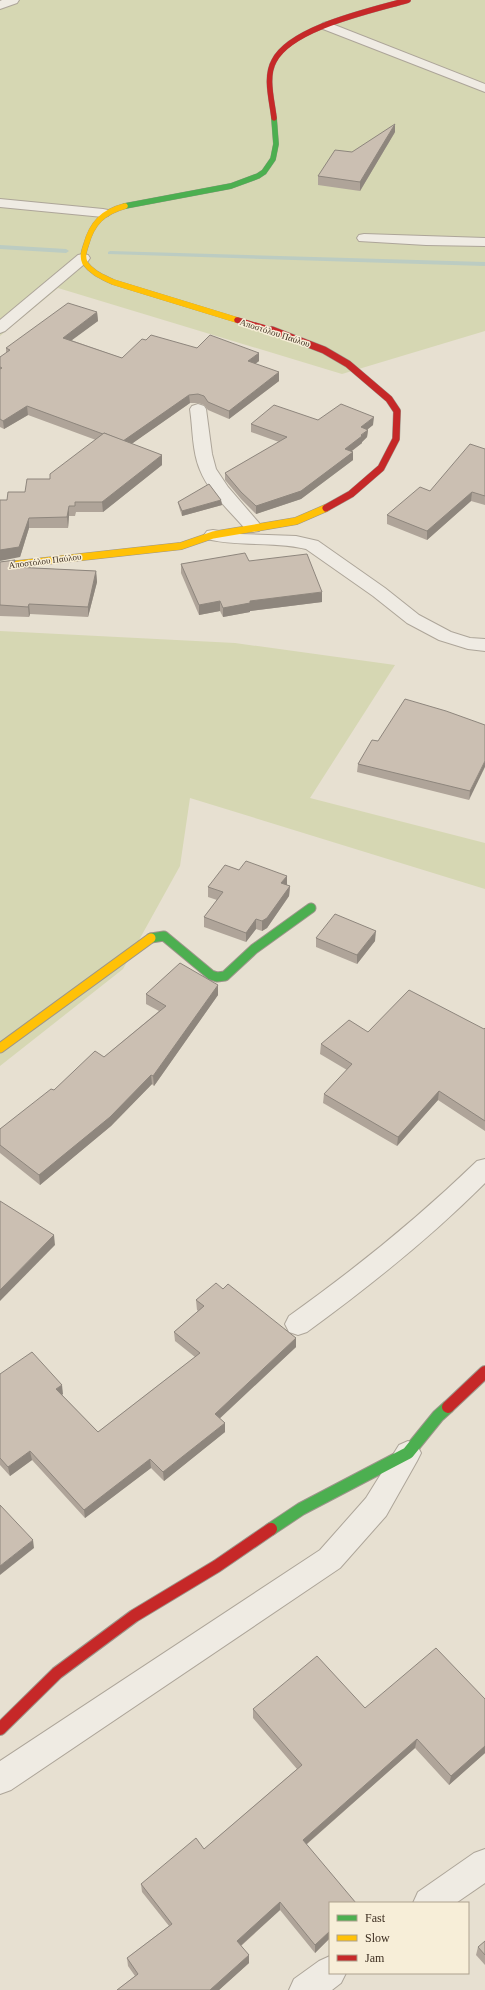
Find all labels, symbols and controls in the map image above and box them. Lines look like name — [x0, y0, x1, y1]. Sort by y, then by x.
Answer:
street label: Αποστόλου Παύλου — [239, 317, 312, 349]
street label: Αποστόλου Παύλου — [8, 552, 82, 570]
legend — [329, 1902, 469, 1974]
text: Fast — [365, 1911, 386, 1925]
text: Slow — [365, 1931, 390, 1945]
text: Jam — [365, 1951, 385, 1965]

